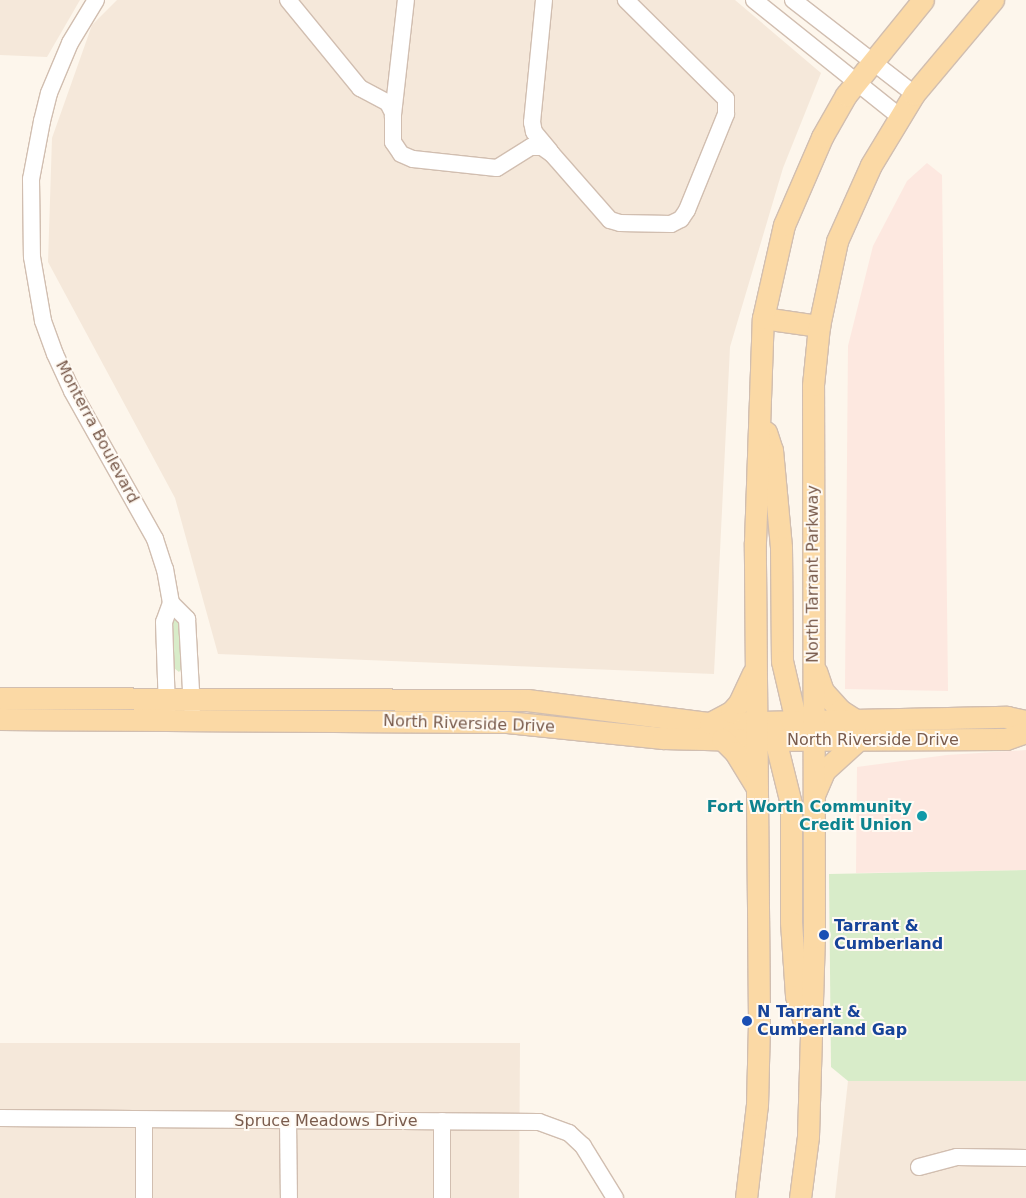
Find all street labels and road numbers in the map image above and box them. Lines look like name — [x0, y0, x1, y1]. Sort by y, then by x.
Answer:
street label: Monterra Boulevard — [51, 358, 143, 506]
street label: North Tarrant Parkway — [803, 485, 823, 663]
street label: North Riverside Drive — [383, 711, 555, 737]
street label: North Riverside Drive — [787, 730, 959, 750]
street label: Spruce Meadows Drive — [234, 1111, 418, 1131]

